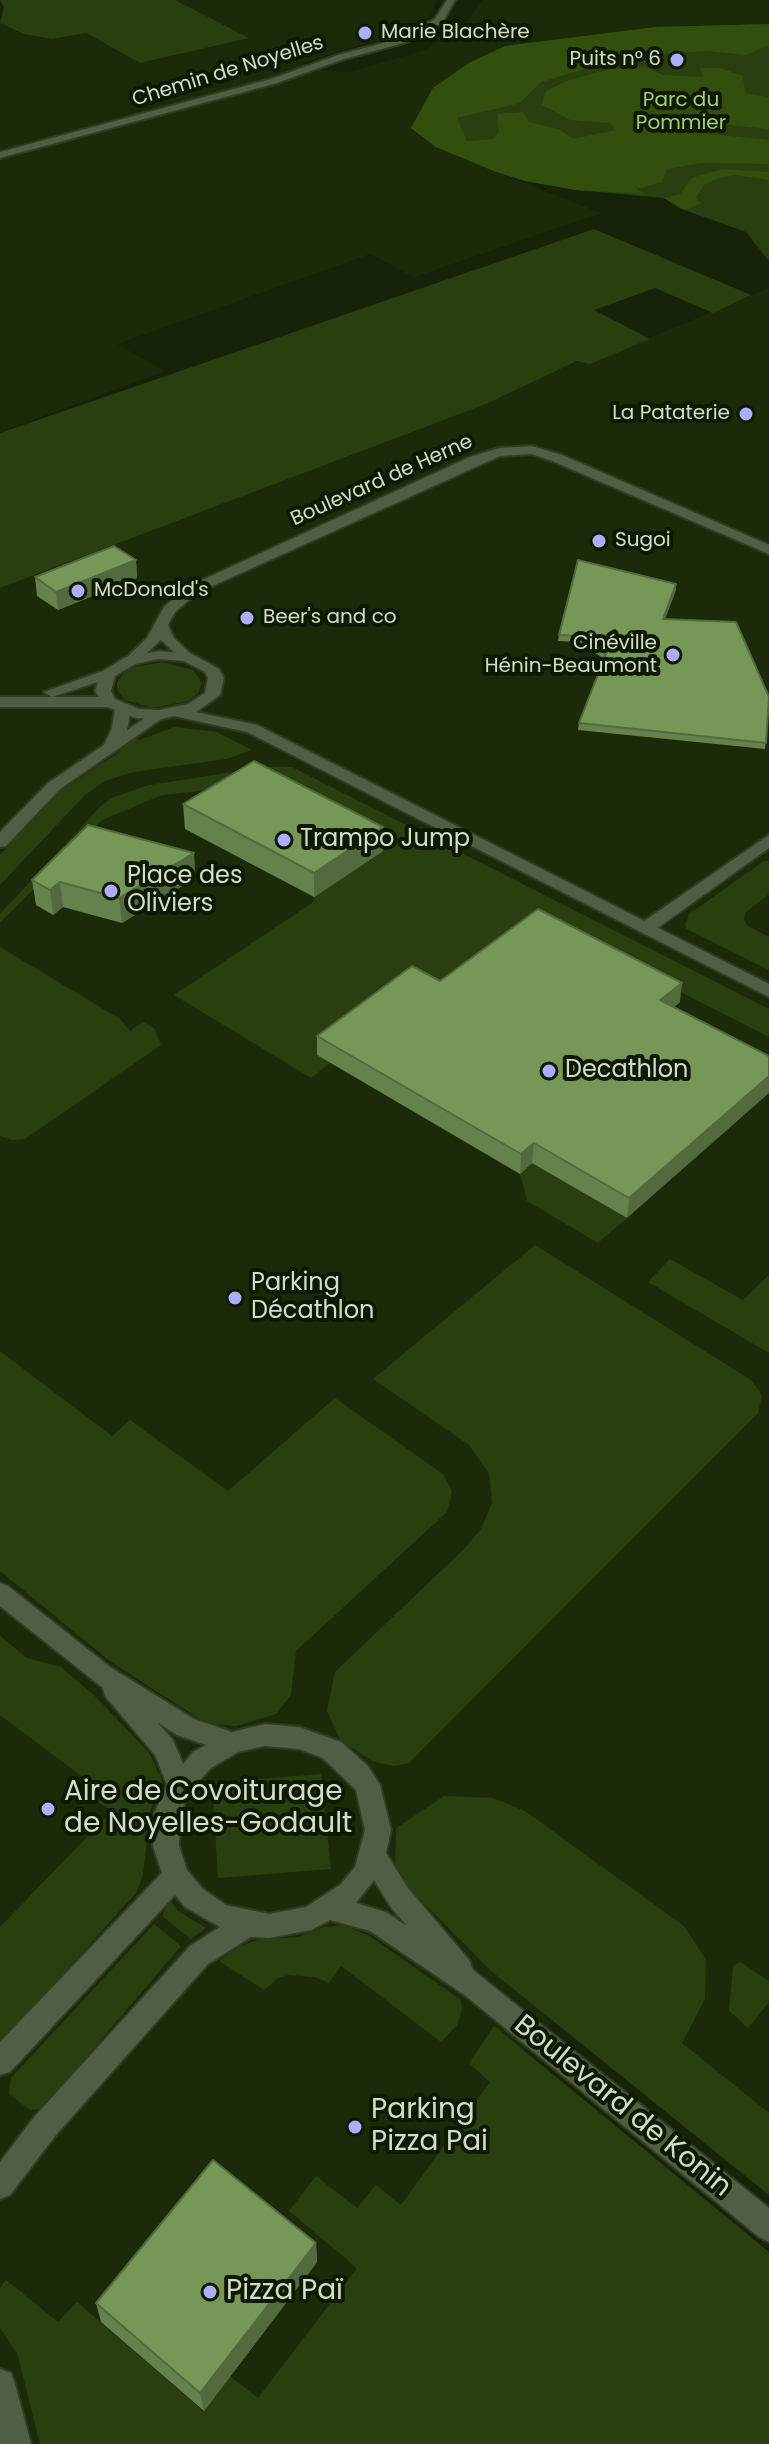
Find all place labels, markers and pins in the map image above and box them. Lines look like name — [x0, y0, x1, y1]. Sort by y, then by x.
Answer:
place label: Marie Blachère — [381, 21, 530, 45]
marker: Marie Blachère — [356, 24, 374, 42]
place label: Puits n° 6 — [570, 48, 661, 72]
marker: Puits n° 6 — [668, 51, 686, 69]
place label: La Pataterie — [612, 402, 730, 426]
marker: La Pataterie — [737, 405, 755, 423]
place label: Sugoi — [615, 529, 671, 553]
marker: Sugoi — [590, 532, 608, 550]
place label: McDonald's — [94, 579, 209, 603]
marker: McDonald's — [69, 582, 87, 600]
place label: Beer's and co — [263, 606, 397, 630]
marker: Beer's and co — [238, 609, 256, 627]
place label: Cinéville Hénin-Beaumont — [485, 632, 657, 679]
marker: Cinéville Hénin-Beaumont — [664, 646, 682, 664]
place label: Trampo Jump — [300, 826, 470, 854]
marker: Trampo Jump — [275, 831, 293, 849]
place label: Place des Oliviers — [127, 863, 243, 919]
marker: Place des Oliviers — [102, 882, 120, 900]
place label: Decathlon — [565, 1057, 688, 1085]
marker: Decathlon — [540, 1062, 558, 1080]
place label: Parking Décathlon — [251, 1270, 374, 1326]
marker: Parking Décathlon — [226, 1289, 244, 1307]
place label: Aire de Covoiturage de Noyelles-Godault — [64, 1776, 352, 1842]
marker: Aire de Covoiturage de Noyelles-Godault — [39, 1800, 57, 1818]
place label: Parking Pizza Pai — [371, 2094, 488, 2160]
marker: Parking Pizza Pai — [346, 2118, 364, 2136]
place label: Pizza Paï — [226, 2275, 343, 2309]
marker: Pizza Paï — [201, 2283, 219, 2301]

